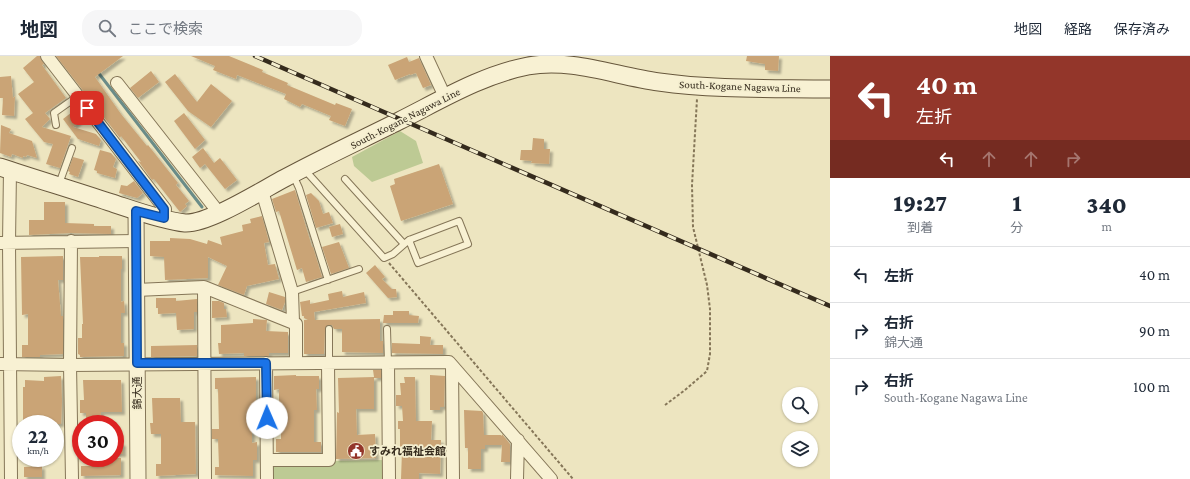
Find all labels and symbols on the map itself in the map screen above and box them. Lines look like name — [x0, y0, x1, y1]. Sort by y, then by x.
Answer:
street label: South-Kogane Nagawa Line — [679, 78, 801, 95]
street label: South-Kogane Nagawa Line — [348, 85, 463, 152]
pin — [70, 91, 104, 125]
street label: 錦大通 — [131, 377, 143, 410]
position arrow — [246, 397, 288, 439]
speed limit sign: 30 — [72, 415, 124, 467]
public building icon: すみれ福祉会館 — [346, 441, 366, 461]
place label: すみれ福祉会館 — [369, 445, 446, 457]

